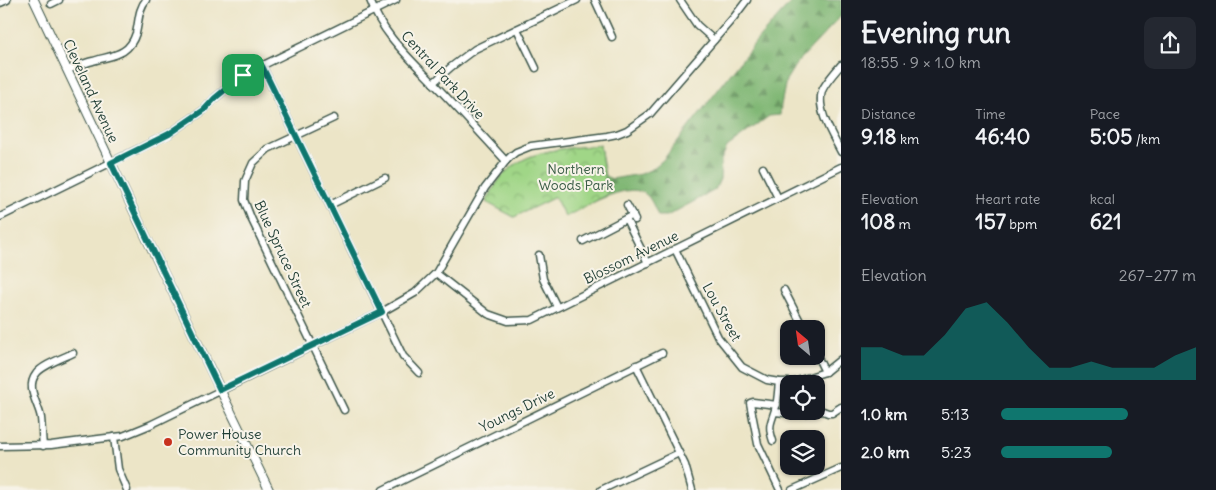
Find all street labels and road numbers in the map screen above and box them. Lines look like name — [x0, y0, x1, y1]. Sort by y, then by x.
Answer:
street label: Central Park Drive — [397, 27, 489, 123]
street label: Cleveland Avenue — [59, 36, 123, 146]
street label: Blue Spruce Street — [250, 198, 316, 311]
street label: Blossom Avenue — [581, 226, 681, 288]
street label: Lou Street — [699, 280, 746, 345]
street label: Youngs Drive — [476, 384, 558, 436]

